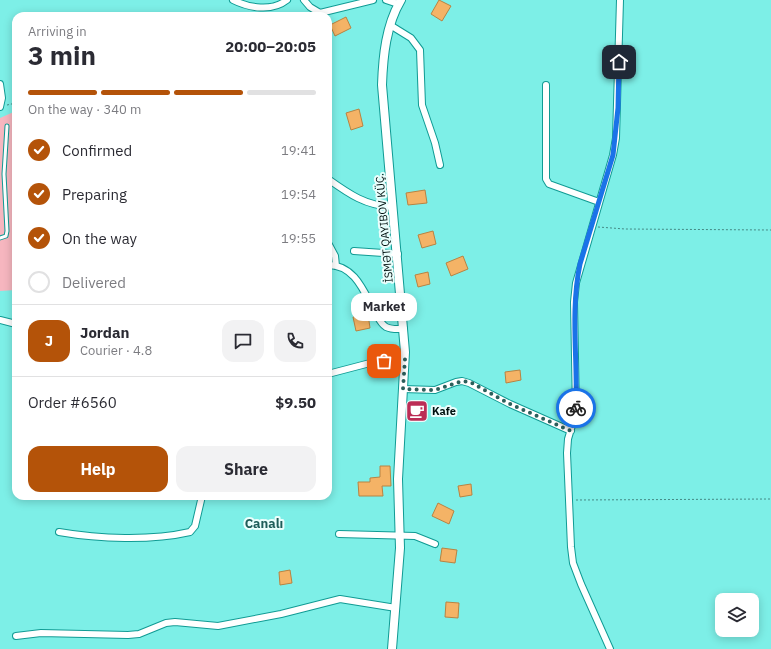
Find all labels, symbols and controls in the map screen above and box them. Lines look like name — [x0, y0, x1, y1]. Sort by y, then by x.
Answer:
text: Arriving in — [28, 23, 87, 40]
text: 20:00–20:05 — [225, 37, 316, 56]
text: 3 min — [28, 38, 96, 72]
pin — [602, 45, 636, 79]
icon: home — [608, 51, 630, 73]
text: On the way · 340 m — [28, 101, 141, 118]
icon: check — [28, 139, 50, 161]
text: Confirmed — [62, 141, 132, 160]
text: 19:41 — [281, 142, 316, 159]
street label: İSMƏT QAYIBOV KÜÇ. — [372, 173, 396, 283]
icon: check — [28, 183, 50, 205]
text: Preparing — [62, 185, 127, 204]
text: 19:54 — [281, 186, 316, 203]
icon: check — [28, 227, 50, 249]
text: On the way — [62, 229, 137, 248]
text: 19:55 — [281, 230, 316, 247]
text: Delivered — [62, 273, 126, 292]
callout: Market — [351, 293, 417, 321]
text: Market — [363, 298, 405, 315]
button: chat — [222, 320, 264, 362]
button: phone — [274, 320, 316, 362]
text: Jordan — [80, 323, 129, 342]
text: J — [45, 331, 53, 350]
text: Courier · 4.8 — [80, 342, 152, 359]
pin — [367, 344, 401, 378]
icon: bag — [373, 350, 395, 372]
courier — [556, 388, 596, 428]
text: Order #6560 — [28, 393, 117, 412]
text: $9.50 — [275, 393, 316, 412]
icon: bike — [565, 397, 587, 419]
cafe icon: Kafe — [404, 398, 430, 424]
place label: Kafe — [432, 404, 456, 418]
button: Help — [28, 446, 168, 492]
button: Share — [176, 446, 316, 492]
district label: Canalı — [245, 515, 283, 532]
map controls — [715, 593, 759, 637]
button: layers — [715, 593, 759, 637]

